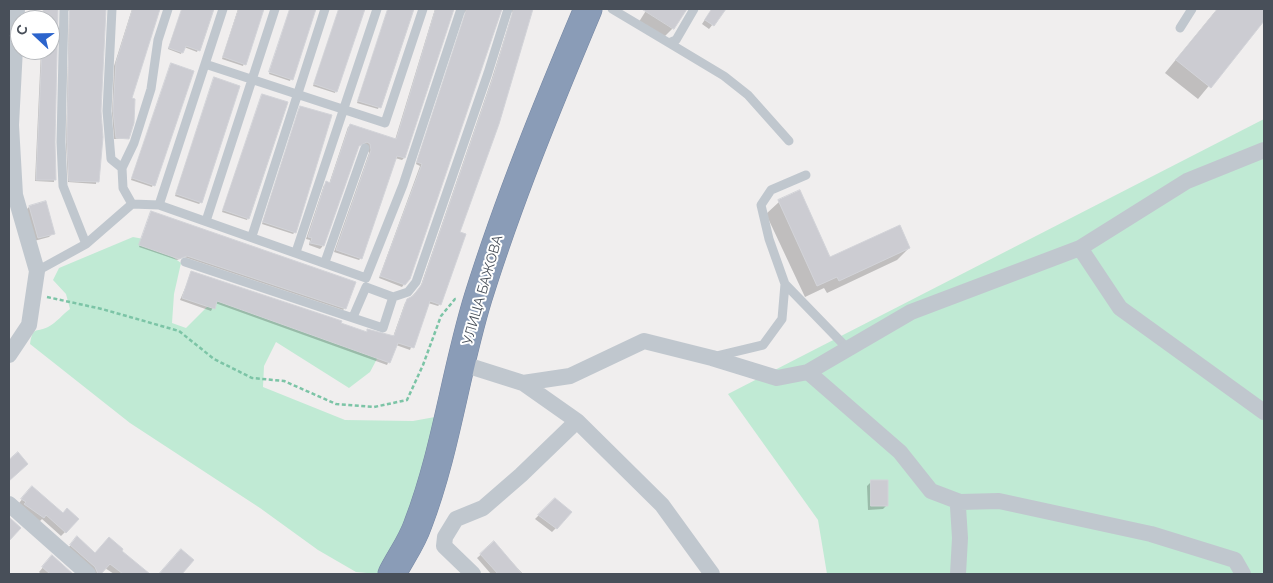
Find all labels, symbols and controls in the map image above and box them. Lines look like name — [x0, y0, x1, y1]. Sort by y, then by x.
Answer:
north arrow — [10, 10, 60, 60]
text: С — [13, 23, 31, 37]
street label: УЛИЦА БАЖОВА — [459, 233, 507, 347]

